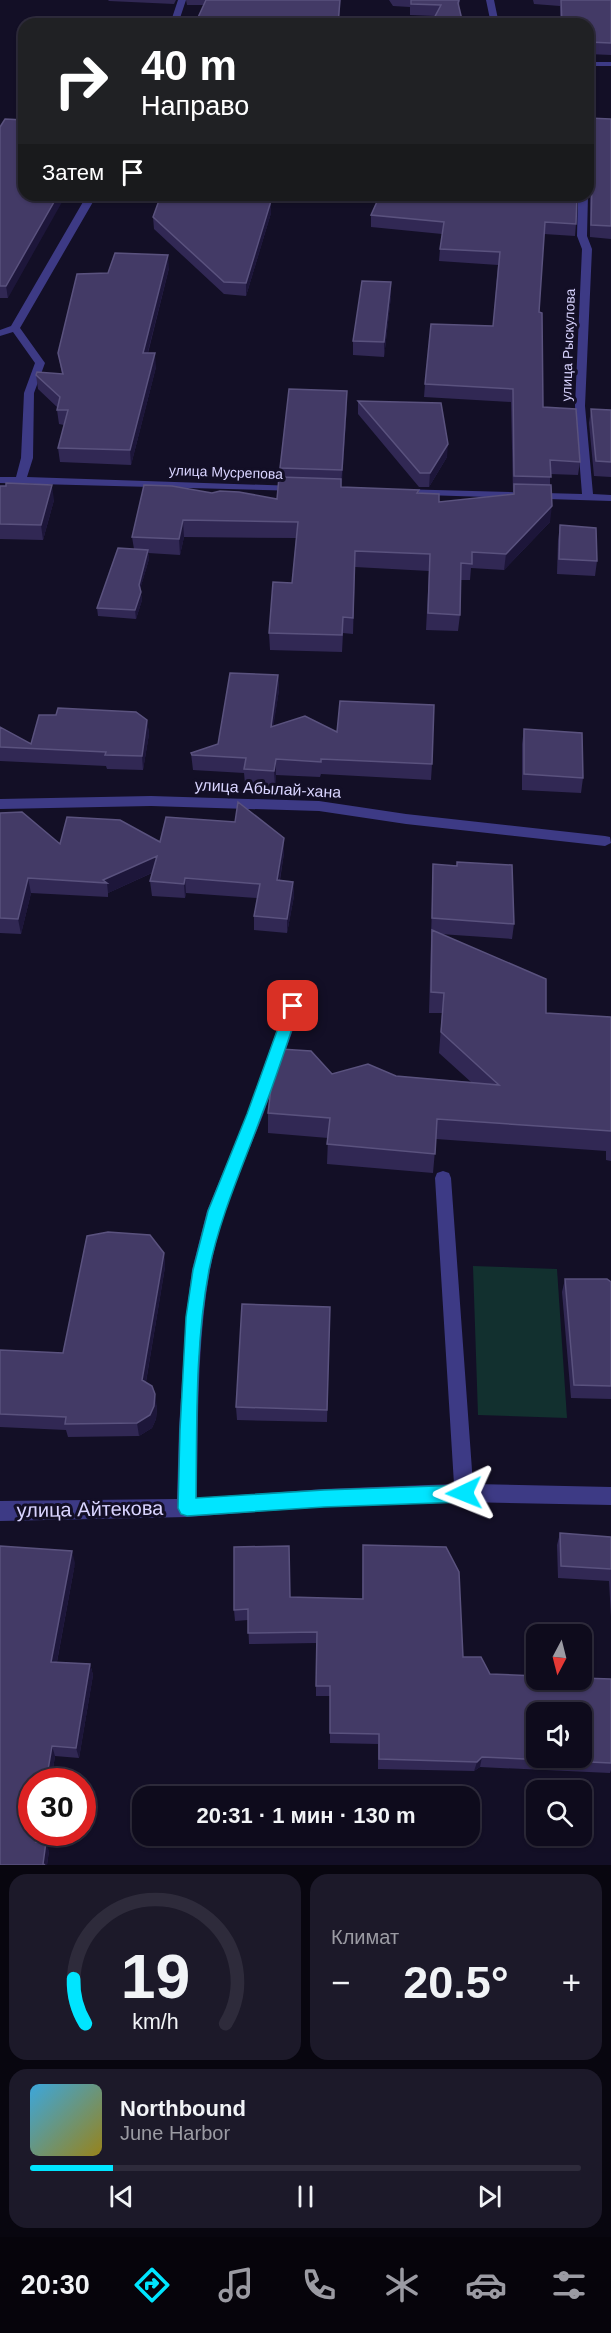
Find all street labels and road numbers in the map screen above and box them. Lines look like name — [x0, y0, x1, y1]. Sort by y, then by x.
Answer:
street label: улица Рыскулова — [558, 288, 578, 402]
street label: улица Мусрепова — [169, 462, 283, 482]
street label: улица Абылай-хана — [194, 776, 342, 801]
street label: улица Айтекова — [16, 1497, 164, 1521]

